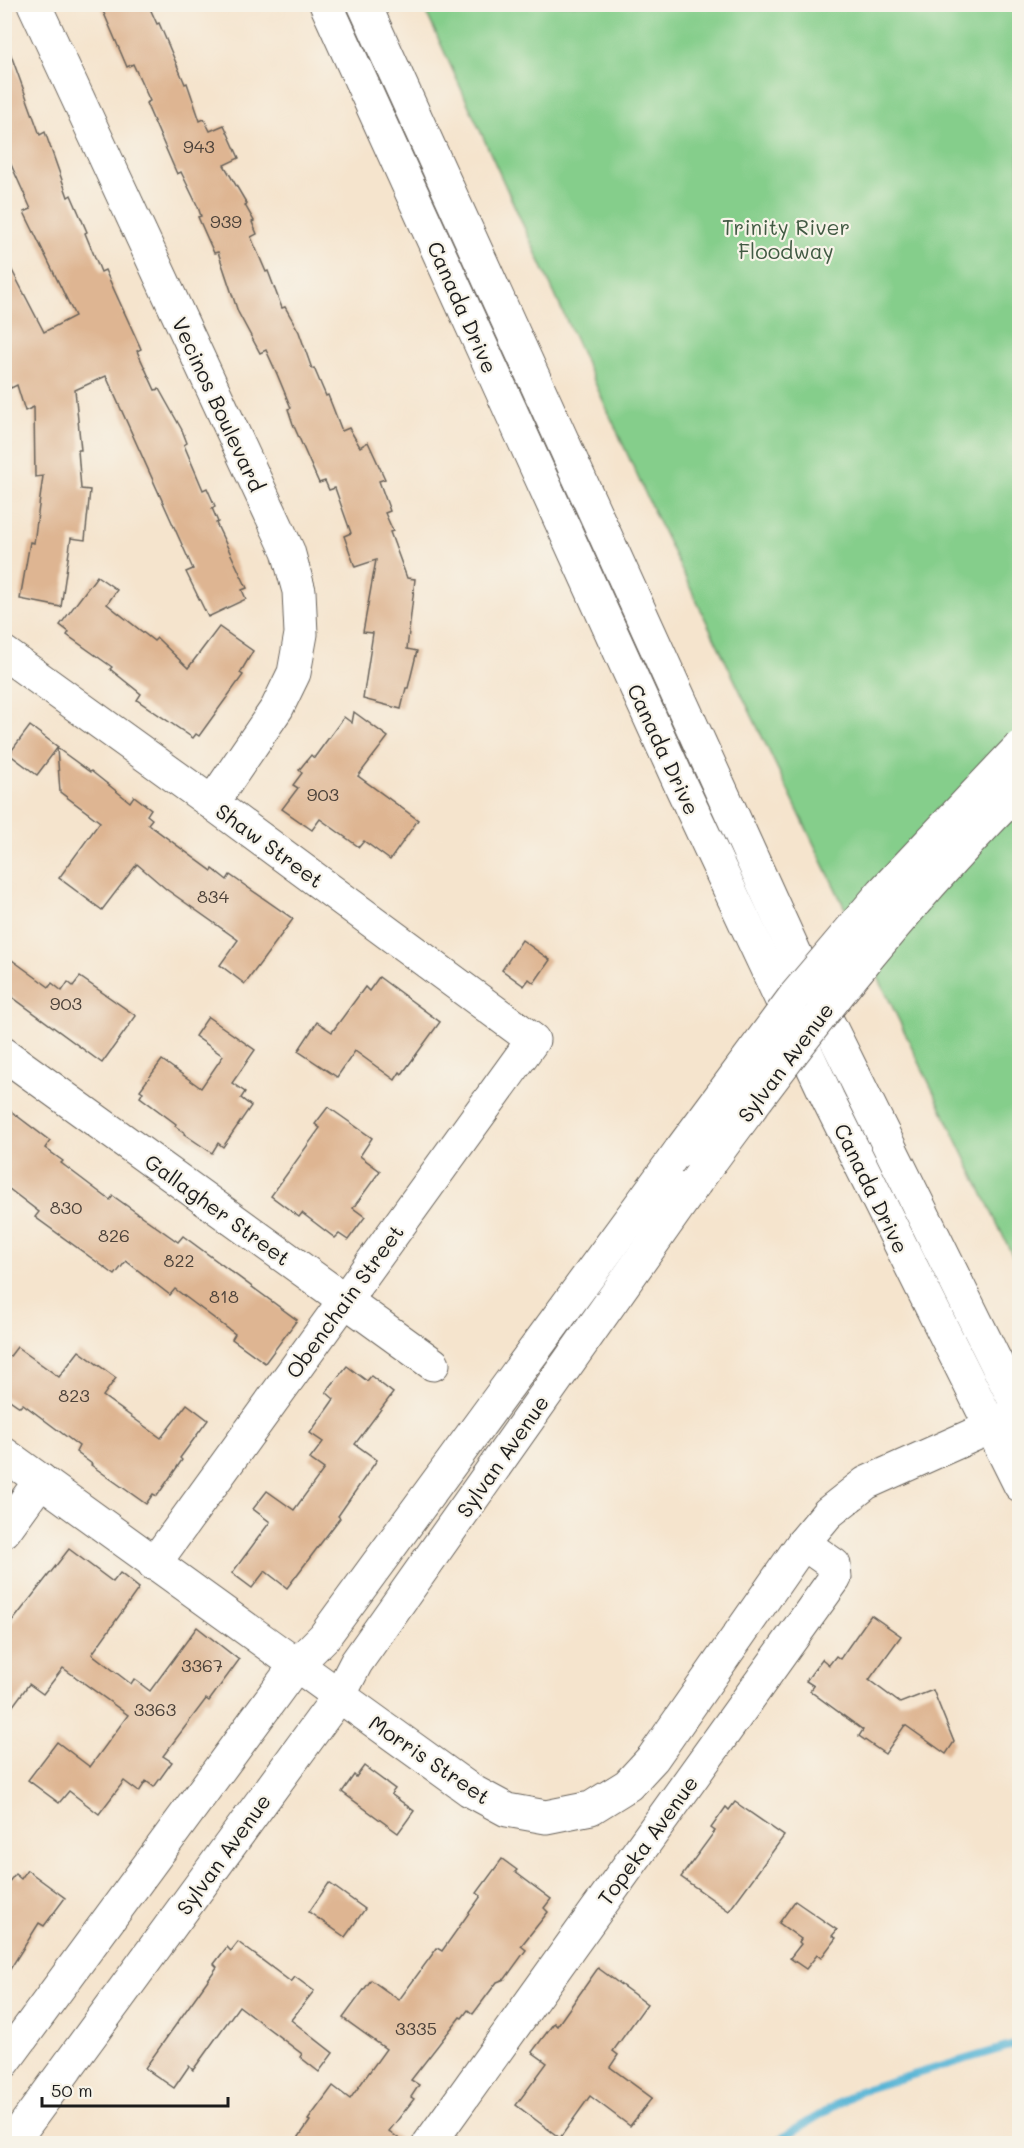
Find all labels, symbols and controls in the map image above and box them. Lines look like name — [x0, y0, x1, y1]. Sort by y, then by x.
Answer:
house number: 943 — [183, 134, 215, 158]
house number: 939 — [210, 209, 242, 233]
park label: Trinity River Floodway — [722, 213, 850, 264]
street label: Canada Drive — [422, 237, 504, 377]
street label: Vecinos Boulevard — [167, 312, 271, 496]
street label: Canada Drive — [622, 679, 706, 819]
house number: 903 — [307, 782, 339, 806]
street label: Shaw Street — [211, 797, 329, 893]
house number: 834 — [197, 884, 229, 908]
house number: 903 — [50, 991, 82, 1015]
street label: Sylvan Avenue — [731, 997, 839, 1127]
street label: Canada Drive — [829, 1119, 915, 1257]
street label: Gallagher Street — [140, 1147, 296, 1271]
house number: 830 — [50, 1195, 82, 1219]
street label: Obenchain Street — [279, 1219, 409, 1383]
house number: 826 — [98, 1223, 130, 1247]
house number: 822 — [164, 1248, 194, 1272]
house number: 818 — [209, 1284, 239, 1308]
house number: 823 — [58, 1383, 90, 1407]
street label: Sylvan Avenue — [450, 1390, 554, 1522]
house number: 3367 — [181, 1653, 223, 1677]
house number: 3363 — [134, 1697, 176, 1721]
street label: Morris Street — [364, 1709, 496, 1809]
street label: Topeka Avenue — [591, 1770, 703, 1910]
street label: Sylvan Avenue — [170, 1788, 276, 1920]
house number: 3335 — [395, 2016, 437, 2040]
scale bar — [42, 2070, 228, 2108]
text: 50 m — [51, 2078, 93, 2102]

